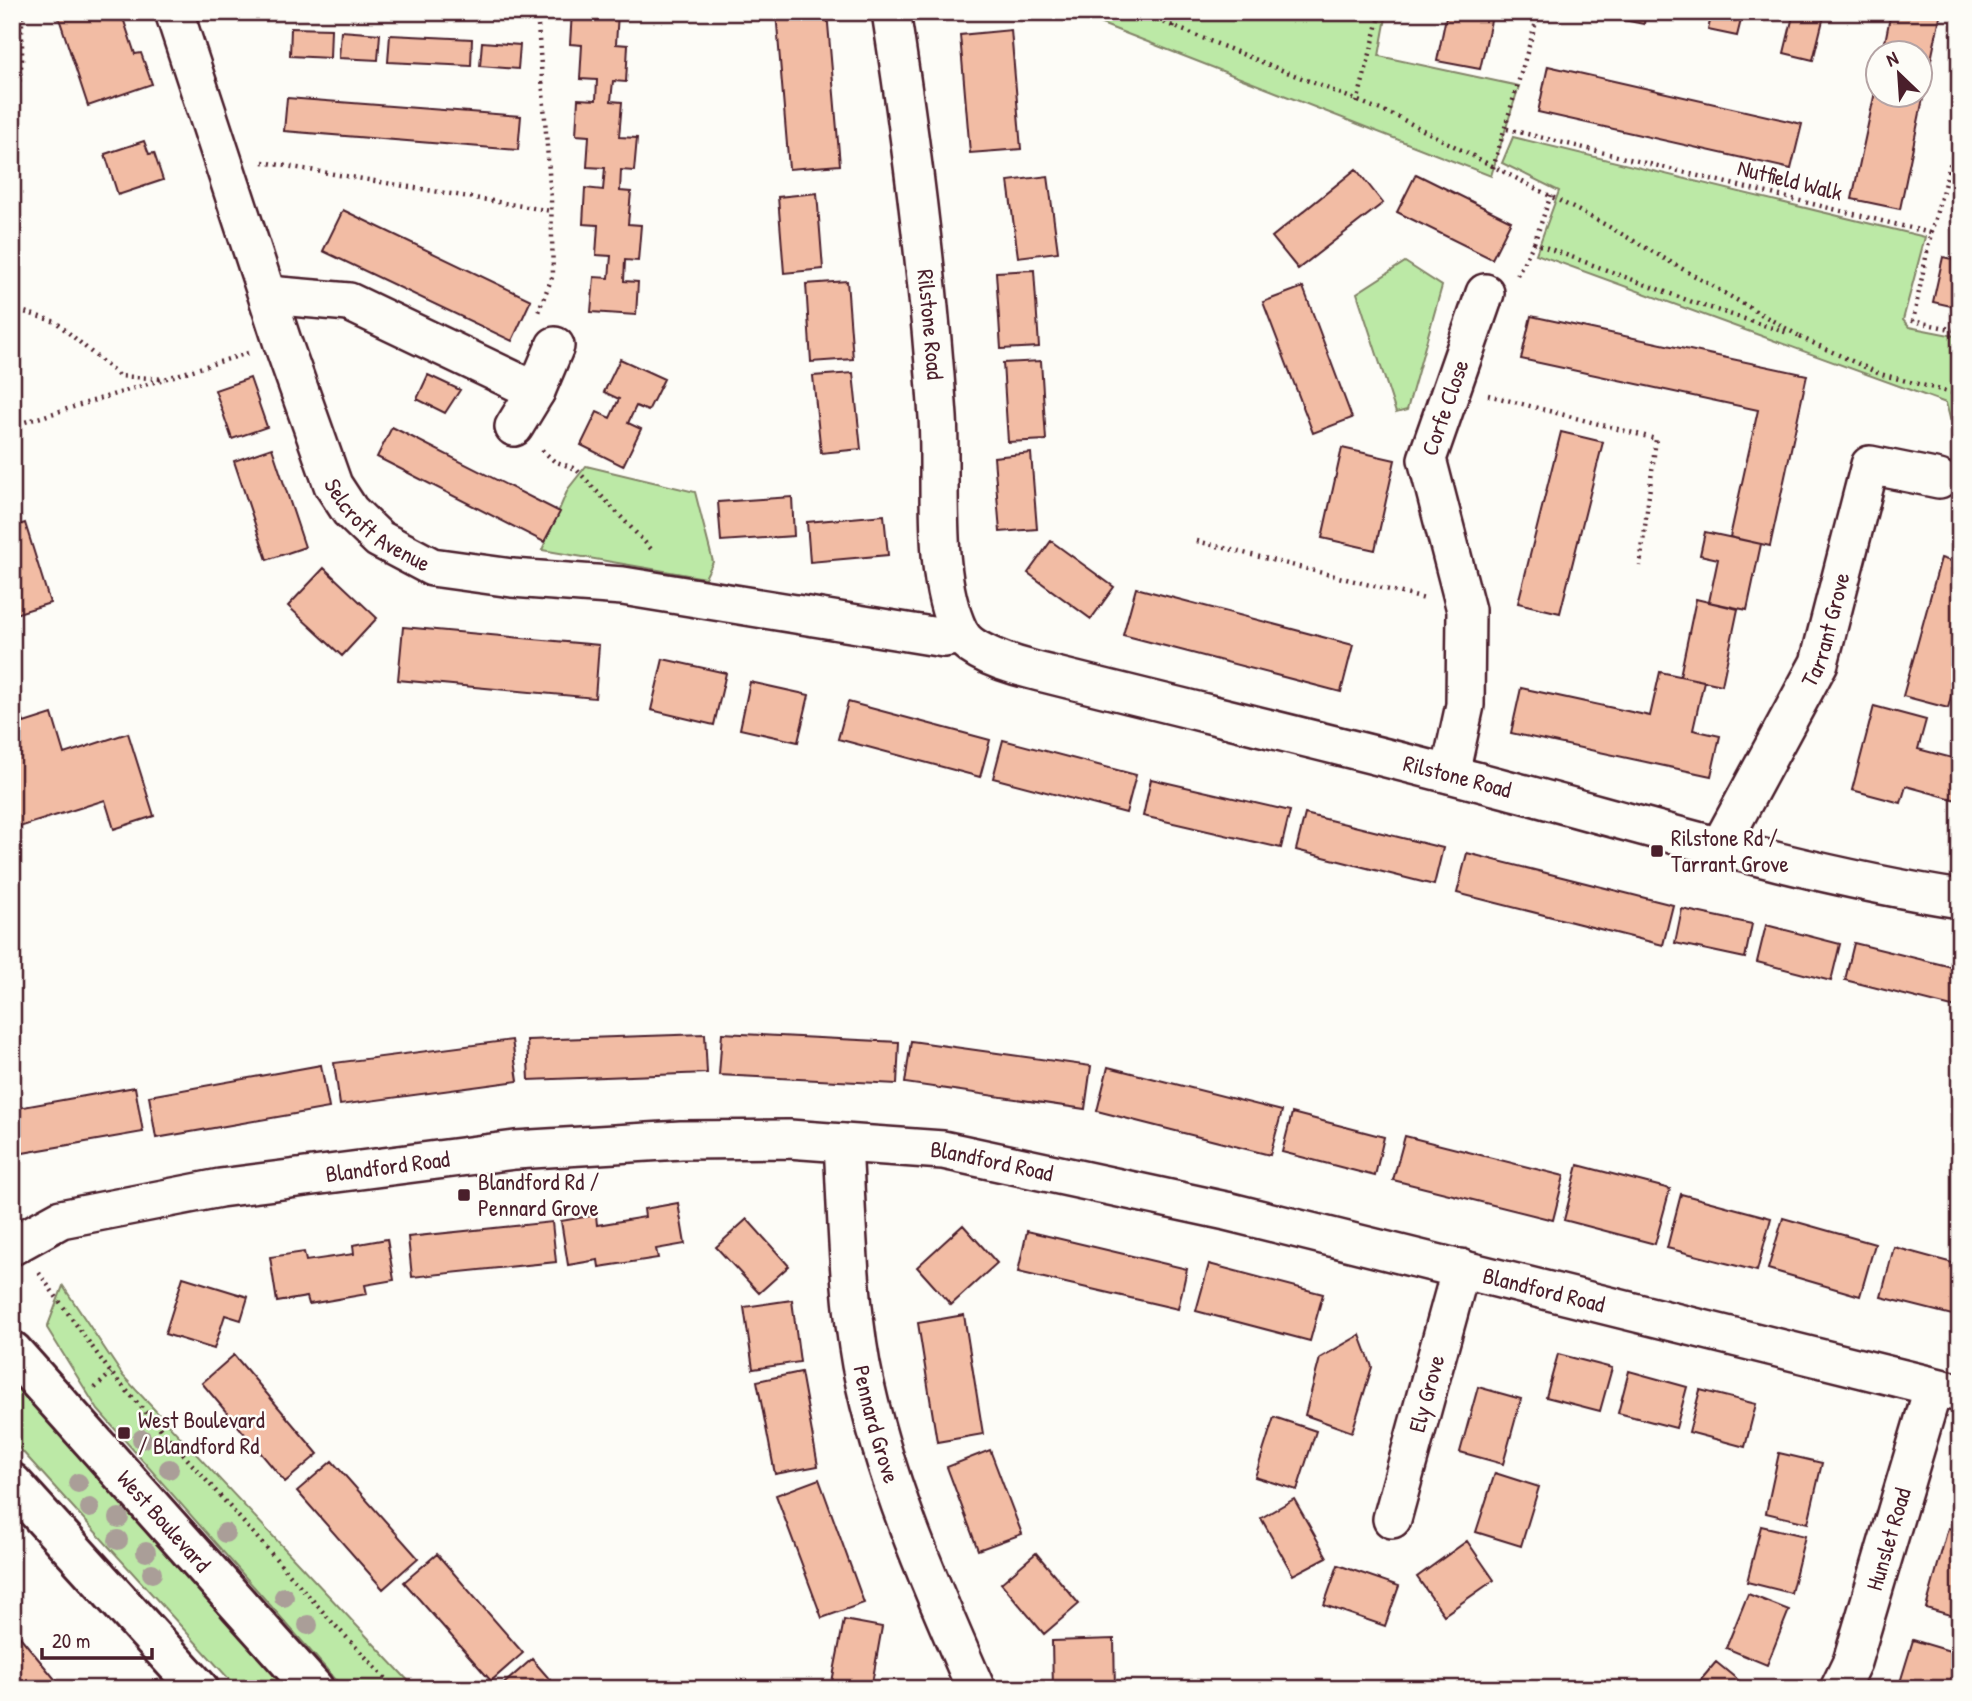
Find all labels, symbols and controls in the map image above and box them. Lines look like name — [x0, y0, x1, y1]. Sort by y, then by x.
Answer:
north arrow — [1864, 38, 1934, 108]
text: N — [1882, 45, 1902, 73]
street label: Nutfield Walk — [1734, 152, 1846, 208]
street label: Rilstone Road — [910, 268, 951, 381]
street label: Corfe Close — [1413, 355, 1476, 460]
street label: Selcroft Avenue — [317, 475, 436, 578]
street label: Tarrant Grove — [1793, 569, 1857, 692]
street label: Rilstone Road — [1400, 747, 1515, 805]
place label: Rilstone Rd / Tarrant Grove — [1671, 822, 1789, 879]
marker: Rilstone Rd / Tarrant Grove — [1649, 843, 1665, 859]
street label: Blandford Road — [930, 1133, 1056, 1188]
street label: Blandford Road — [324, 1143, 451, 1189]
place label: Blandford Rd / Pennard Grove — [478, 1166, 600, 1223]
marker: Blandford Rd / Pennard Grove — [456, 1187, 472, 1203]
street label: Blandford Road — [1480, 1259, 1608, 1319]
street label: Ely Grove — [1401, 1351, 1451, 1436]
street label: Pennard Grove — [846, 1363, 908, 1487]
place label: West Boulevard / Blandford Rd — [138, 1404, 265, 1461]
marker: West Boulevard / Blandford Rd — [116, 1425, 132, 1441]
street label: West Boulevard — [110, 1463, 218, 1578]
street label: Hunslet Road — [1858, 1484, 1918, 1594]
scale bar — [42, 1617, 152, 1661]
text: 20 m — [52, 1626, 90, 1655]

